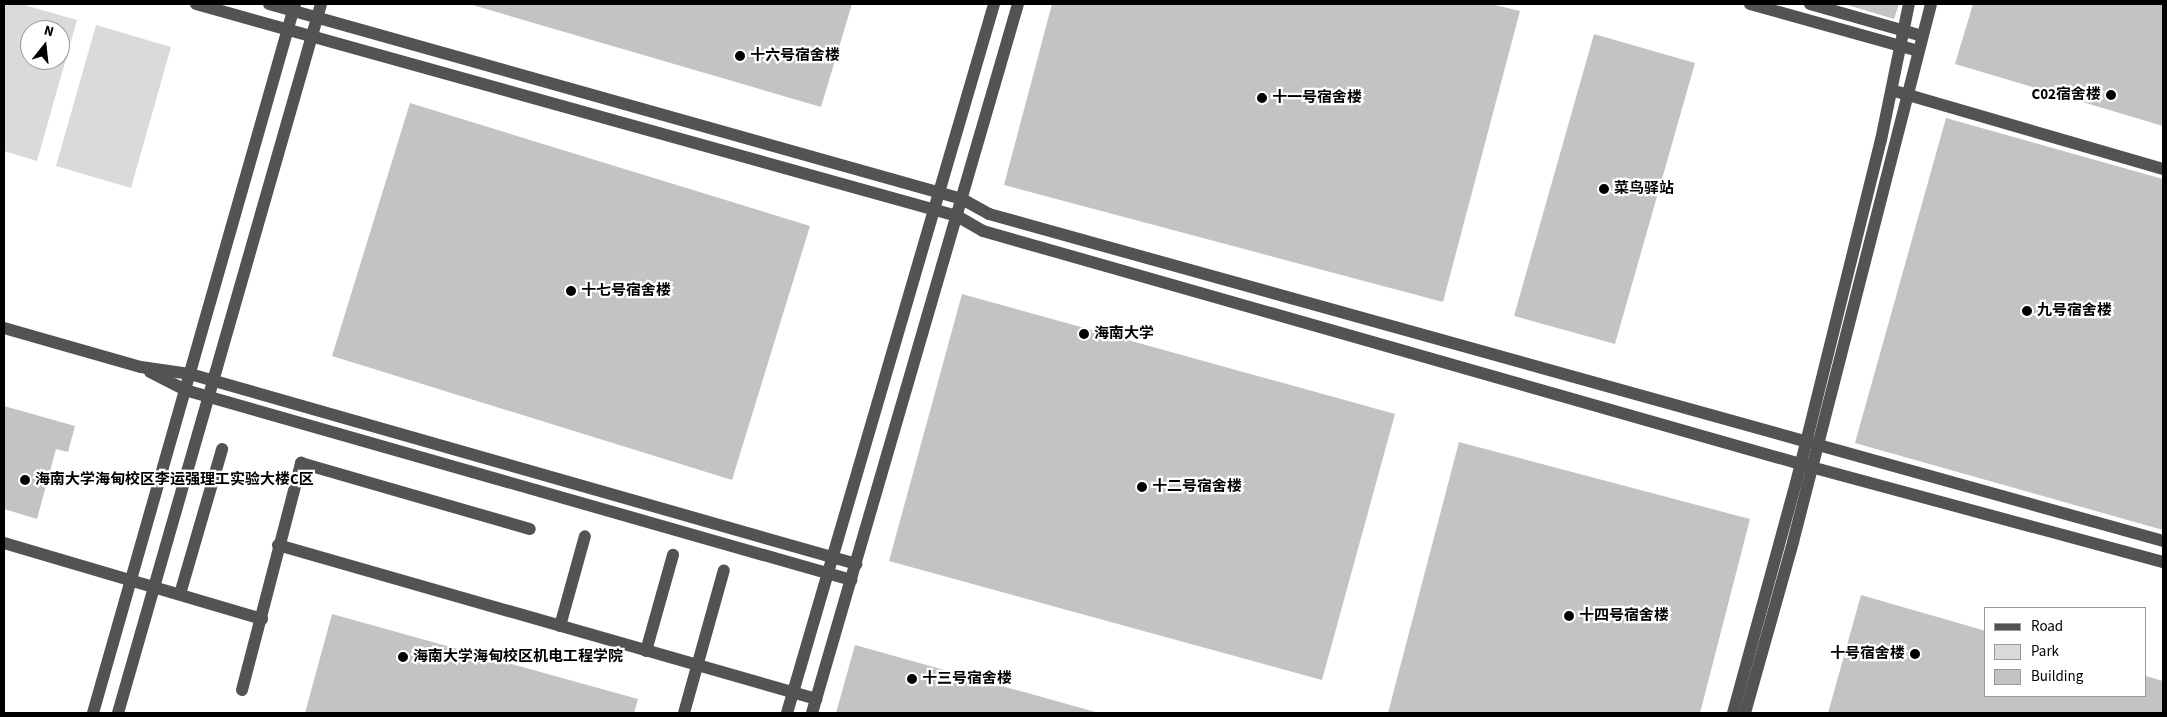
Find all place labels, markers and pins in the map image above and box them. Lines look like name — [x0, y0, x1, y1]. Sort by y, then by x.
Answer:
place label: 十六号宿舍楼 — [750, 47, 840, 65]
marker: 十六号宿舍楼 — [734, 50, 746, 62]
place label: C02宿舍楼 — [2031, 86, 2101, 104]
place label: 十一号宿舍楼 — [1272, 89, 1362, 107]
marker: C02宿舍楼 — [2105, 89, 2117, 101]
marker: 十一号宿舍楼 — [1256, 92, 1268, 104]
place label: 菜鸟驿站 — [1614, 180, 1674, 198]
marker: 菜鸟驿站 — [1598, 183, 1610, 195]
place label: 十七号宿舍楼 — [581, 282, 671, 300]
marker: 十七号宿舍楼 — [565, 285, 577, 297]
place label: 九号宿舍楼 — [2037, 302, 2112, 320]
marker: 九号宿舍楼 — [2021, 305, 2033, 317]
place label: 海南大学 — [1094, 325, 1154, 343]
marker: 海南大学 — [1078, 328, 1090, 340]
place label: 海南大学海甸校区李运强理工实验大楼C区 — [35, 471, 314, 489]
marker: 海南大学海甸校区李运强理工实验大楼C区 — [19, 474, 31, 486]
place label: 十二号宿舍楼 — [1152, 478, 1242, 496]
marker: 十二号宿舍楼 — [1136, 481, 1148, 493]
place label: 十四号宿舍楼 — [1579, 607, 1669, 625]
marker: 十四号宿舍楼 — [1563, 610, 1575, 622]
place label: 十号宿舍楼 — [1830, 645, 1905, 663]
place label: 海南大学海甸校区机电工程学院 — [413, 648, 623, 666]
marker: 十号宿舍楼 — [1909, 648, 1921, 660]
marker: 海南大学海甸校区机电工程学院 — [397, 651, 409, 663]
place label: 十三号宿舍楼 — [922, 670, 1012, 688]
marker: 十三号宿舍楼 — [906, 673, 918, 685]

